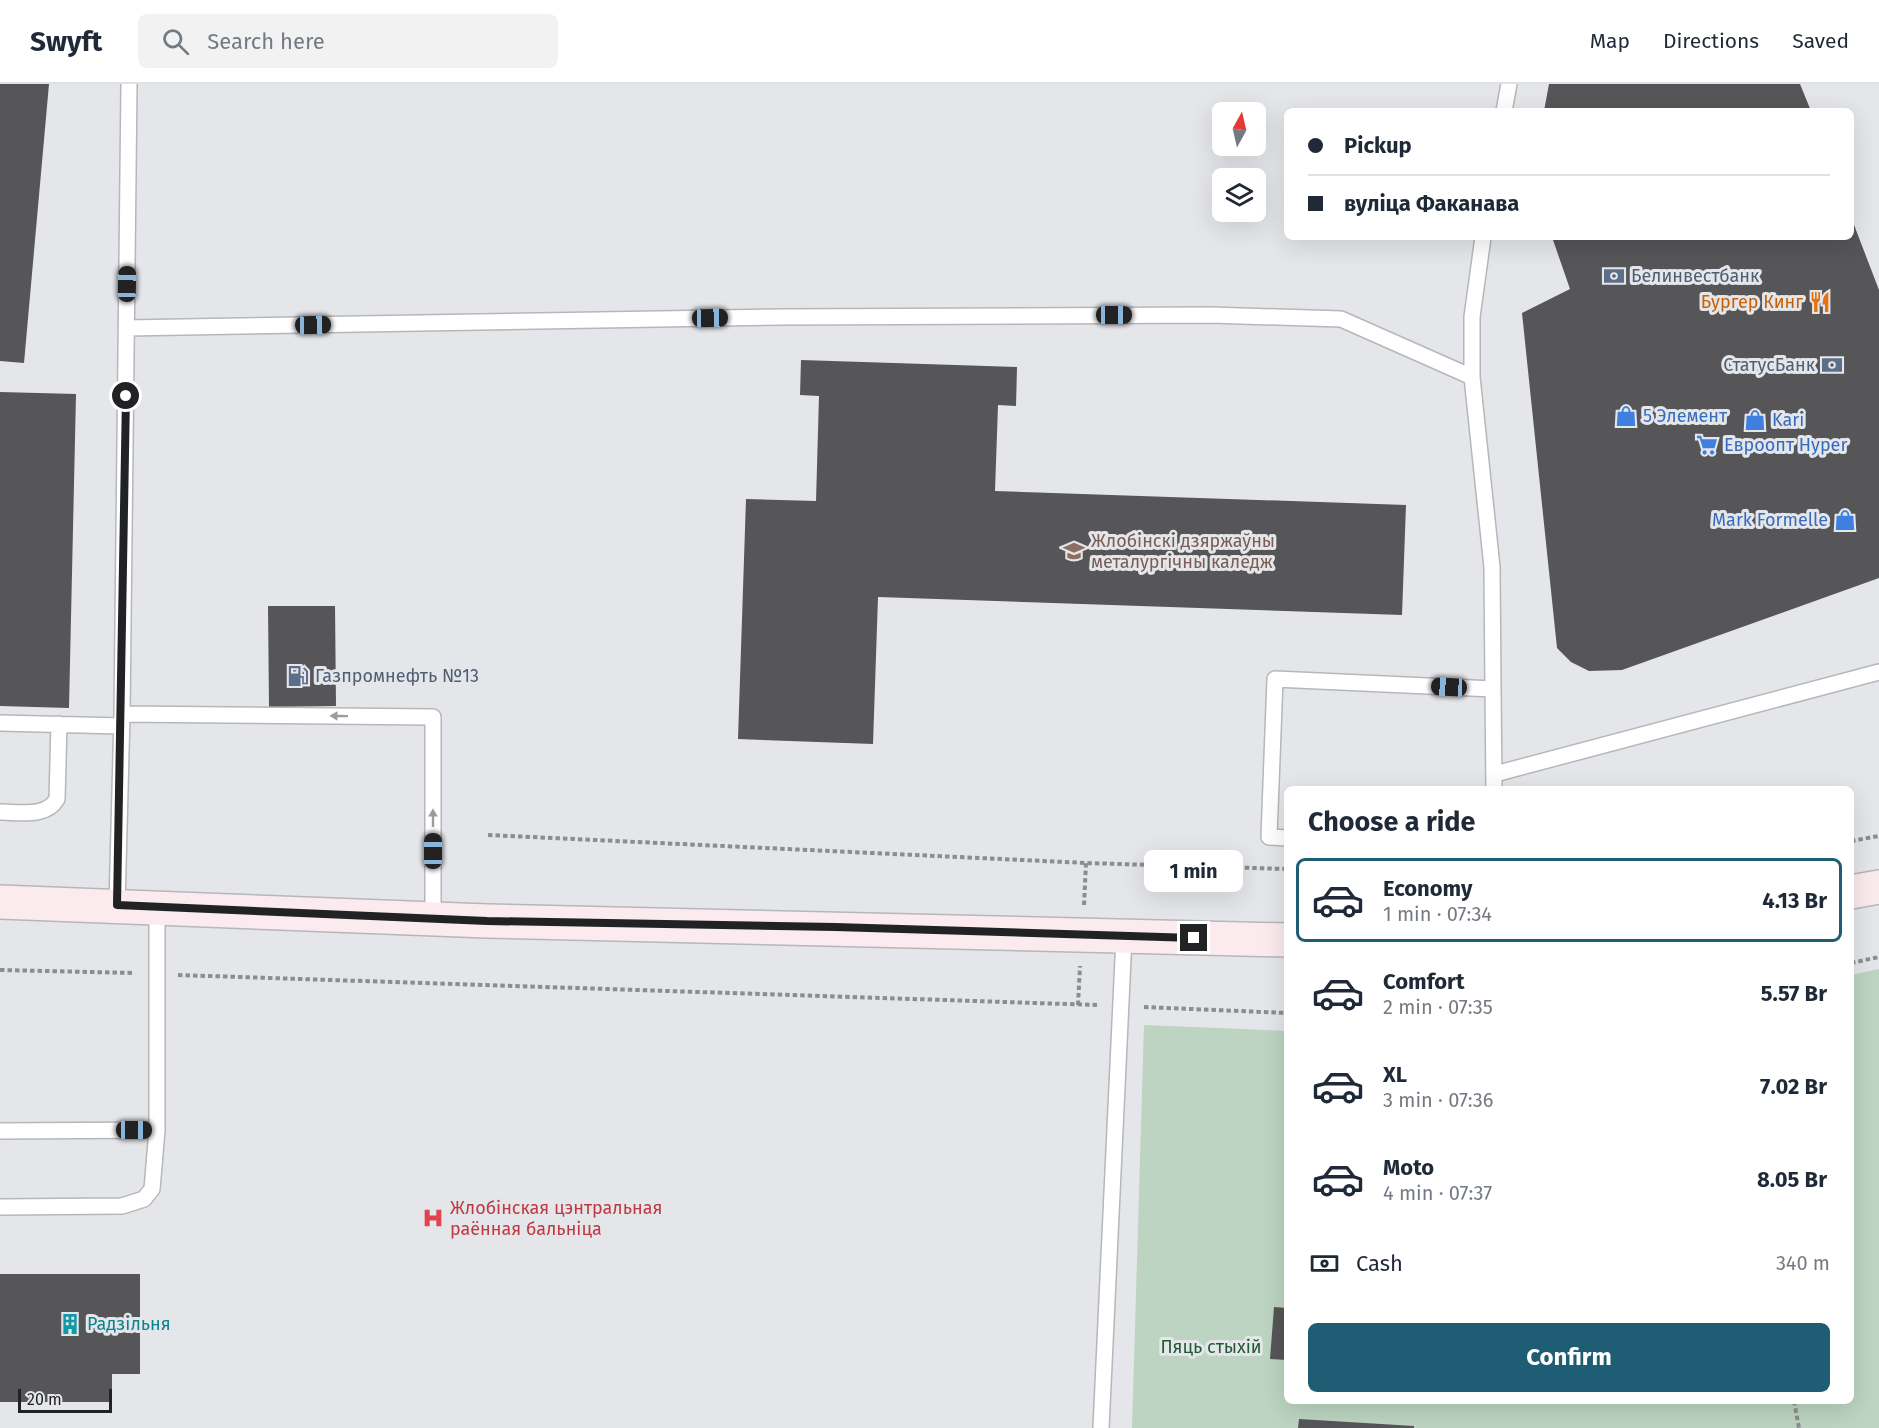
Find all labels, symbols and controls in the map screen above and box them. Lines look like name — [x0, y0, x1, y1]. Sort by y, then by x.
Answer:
search box — [138, 14, 558, 68]
text: Swyft — [30, 25, 102, 58]
icon: search — [159, 25, 192, 58]
text: Search here — [207, 28, 325, 55]
text: Map — [1590, 28, 1630, 54]
text: Directions — [1663, 28, 1759, 54]
text: Saved — [1792, 28, 1849, 54]
north arrow — [1212, 102, 1266, 156]
map controls — [1212, 102, 1266, 222]
text: Pickup — [1344, 132, 1412, 159]
button: layers — [1212, 168, 1266, 222]
text: вуліца Факанава — [1344, 190, 1519, 217]
bank icon: Белинвестбанк — [1602, 264, 1626, 288]
place label: Белинвестбанк — [1631, 265, 1760, 287]
car — [118, 266, 136, 302]
restaurant icon: Бургер Кинг — [1808, 290, 1832, 314]
place label: Бургер Кинг — [1701, 291, 1803, 313]
car — [1096, 306, 1132, 324]
car — [692, 309, 728, 327]
car — [295, 316, 331, 334]
bank icon: СтатусБанк — [1820, 353, 1844, 377]
place label: СтатусБанк — [1723, 354, 1816, 376]
route start — [112, 382, 139, 409]
shop icon: 5 Элемент — [1614, 404, 1638, 428]
place label: 5 Элемент — [1643, 405, 1728, 427]
shop icon: Kari — [1743, 408, 1767, 432]
place label: Kari — [1772, 409, 1804, 431]
supermarket icon: Евроопт Hyper — [1695, 433, 1719, 457]
place label: Евроопт Hyper — [1724, 434, 1847, 456]
shop icon: Mark Formelle — [1833, 508, 1857, 532]
place label: Mark Formelle — [1712, 509, 1828, 531]
place label: Жлобінскі дзяржаўны металургічны каледж — [1091, 530, 1275, 573]
school or university icon: Жлобінскі дзяржаўны металургічны каледж — [1062, 539, 1086, 563]
fuel station icon: Газпромнефть №13 — [286, 664, 310, 688]
place label: Газпромнефть №13 — [315, 665, 479, 687]
car — [1431, 677, 1467, 697]
one-way arrow — [329, 711, 348, 721]
text: Choose a ride — [1308, 806, 1475, 838]
one-way arrow — [428, 808, 438, 827]
car — [424, 833, 442, 869]
callout: 1 min — [1144, 851, 1244, 893]
text: 1 min — [1169, 859, 1218, 883]
icon: car — [1311, 873, 1365, 927]
text: Economy — [1383, 875, 1472, 902]
text: 4.13 Br — [1762, 887, 1827, 914]
text: 1 min · 07:34 — [1383, 902, 1492, 926]
route end — [1180, 924, 1207, 951]
icon: car — [1311, 966, 1365, 1020]
text: Comfort — [1383, 968, 1464, 995]
text: 5.57 Br — [1761, 980, 1827, 1007]
text: 2 min · 07:35 — [1383, 995, 1493, 1019]
icon: car — [1311, 1059, 1365, 1113]
text: XL — [1383, 1061, 1407, 1088]
text: 7.02 Br — [1760, 1073, 1827, 1100]
text: 3 min · 07:36 — [1383, 1088, 1493, 1112]
car — [116, 1121, 152, 1139]
icon: car — [1311, 1152, 1365, 1206]
text: Moto — [1383, 1154, 1434, 1181]
text: 8.05 Br — [1757, 1166, 1827, 1193]
text: 4 min · 07:37 — [1383, 1181, 1492, 1205]
place label: Жлобінская цэнтральная раённая бальніца — [450, 1197, 662, 1240]
hospital icon: Жлобінская цэнтральная раённая бальніца — [421, 1206, 445, 1230]
icon: cash — [1308, 1247, 1341, 1280]
text: Cash — [1356, 1250, 1403, 1277]
text: 340 m — [1776, 1251, 1830, 1275]
building icon: Радзільня — [58, 1312, 82, 1336]
place label: Радзільня — [87, 1313, 171, 1335]
button: Confirm — [1308, 1323, 1830, 1392]
park label: Пяць стыхій — [1160, 1336, 1262, 1358]
scale bar — [18, 1386, 112, 1414]
text: 20 m — [27, 1390, 62, 1409]

